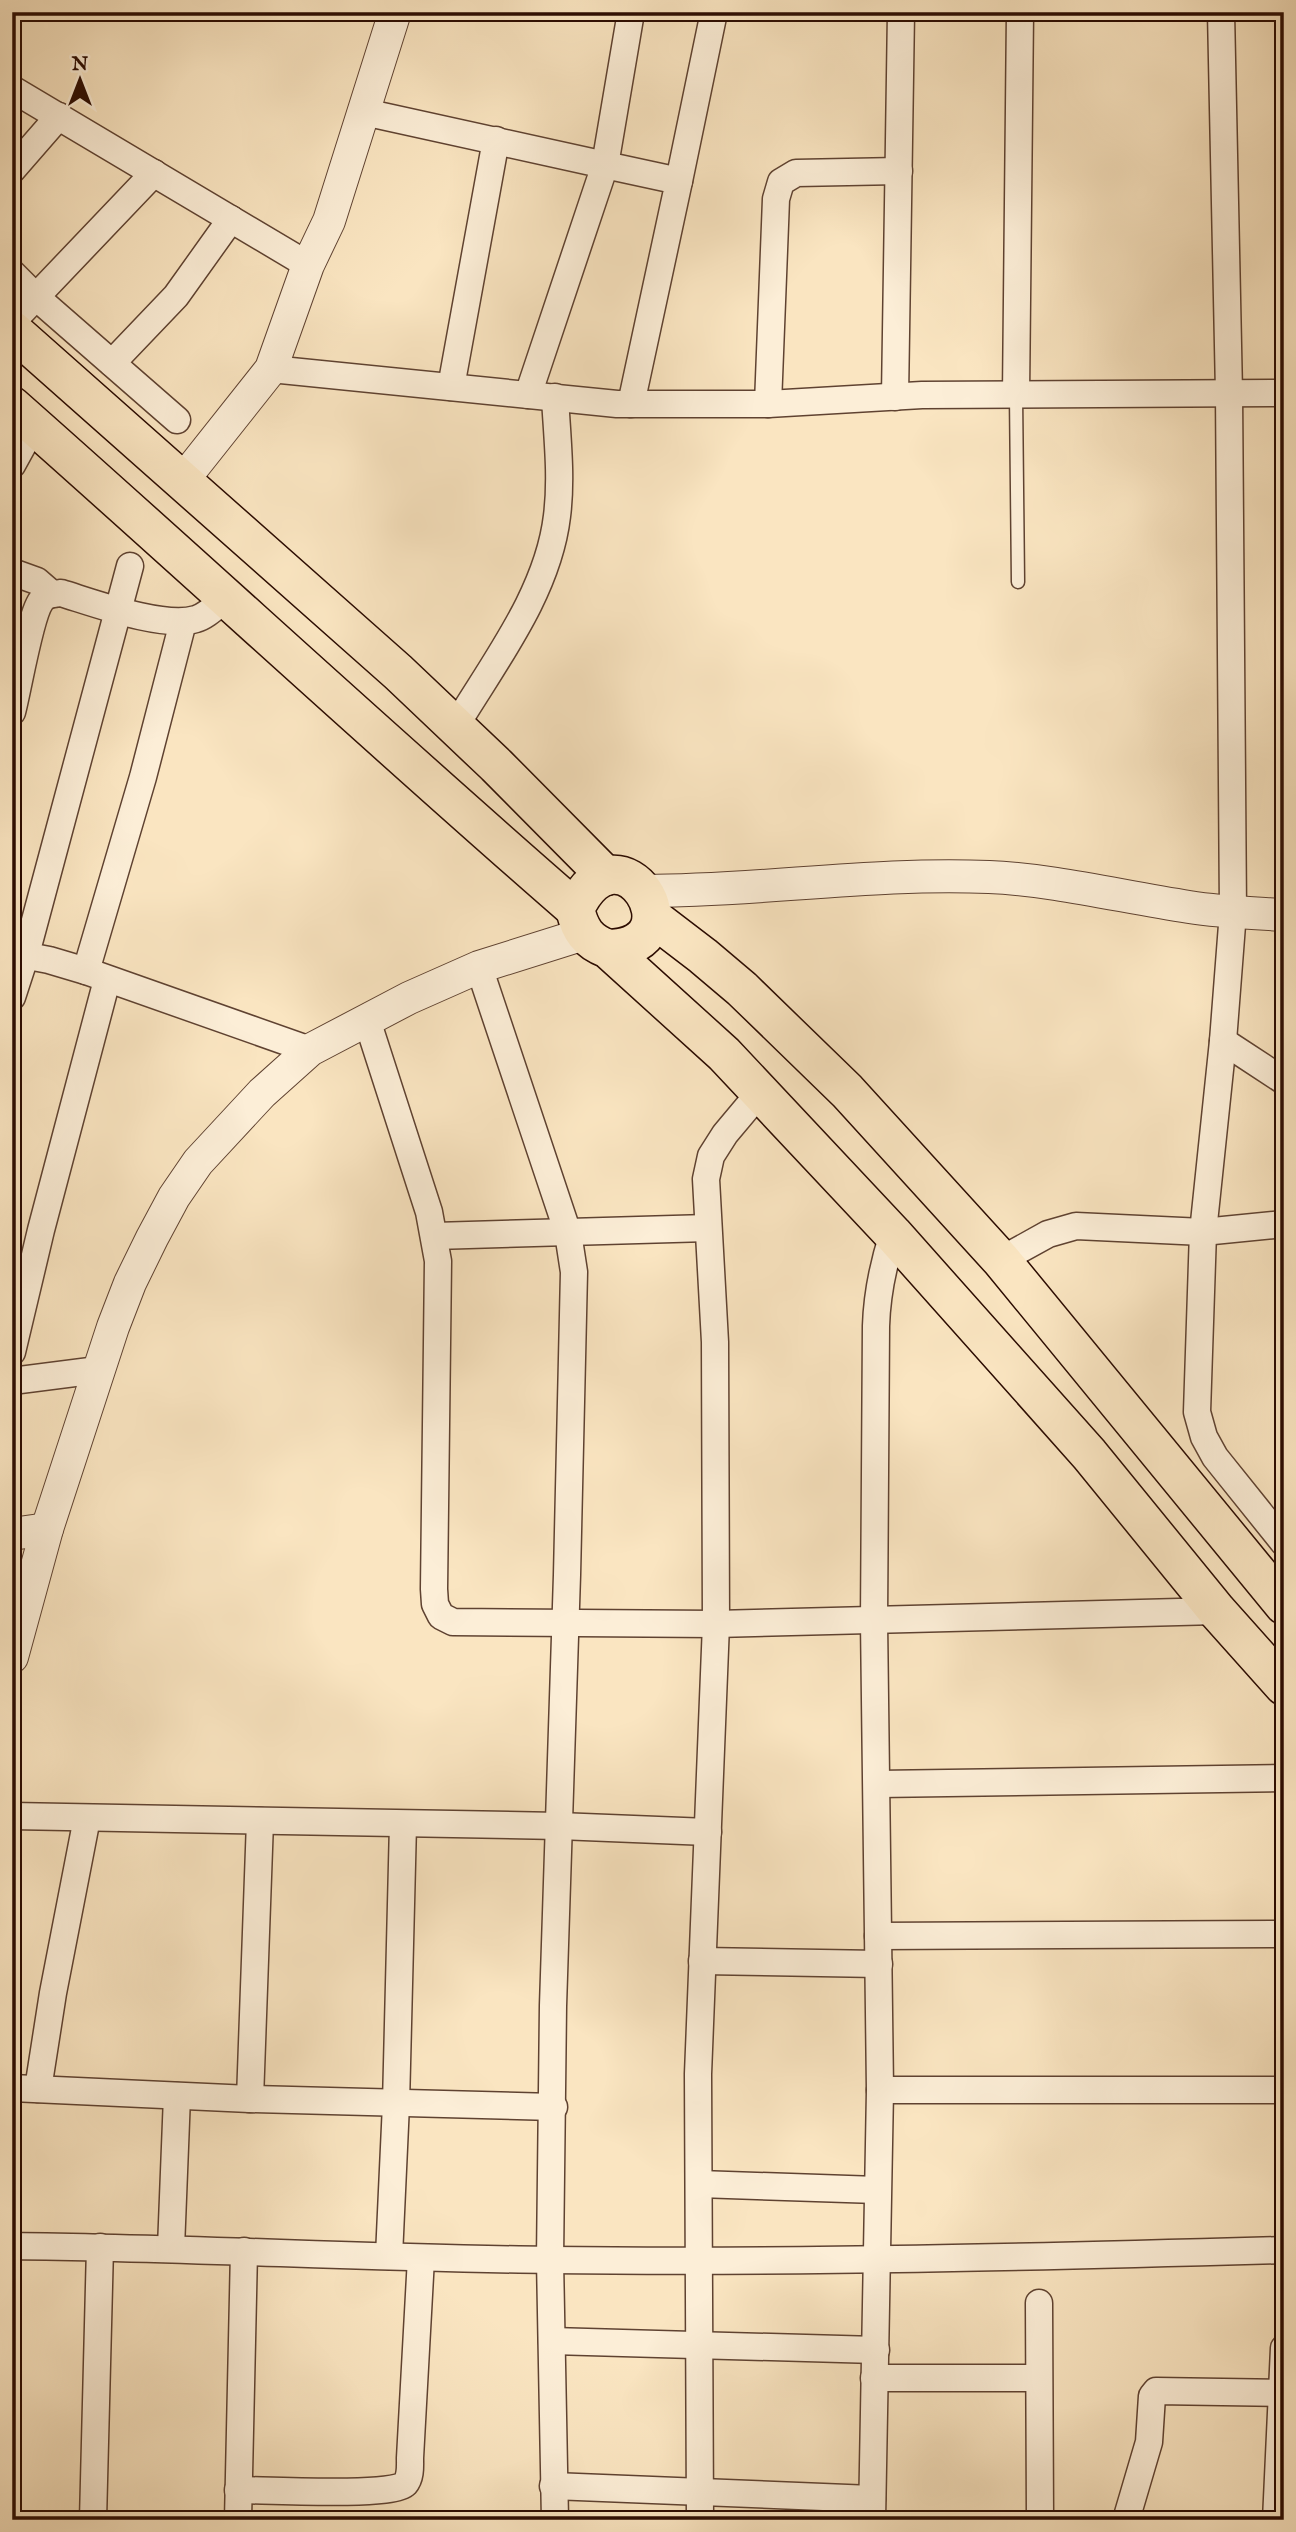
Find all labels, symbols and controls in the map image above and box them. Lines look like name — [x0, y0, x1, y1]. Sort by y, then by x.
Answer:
north arrow — [46, 46, 116, 116]
text: N — [71, 53, 89, 77]

